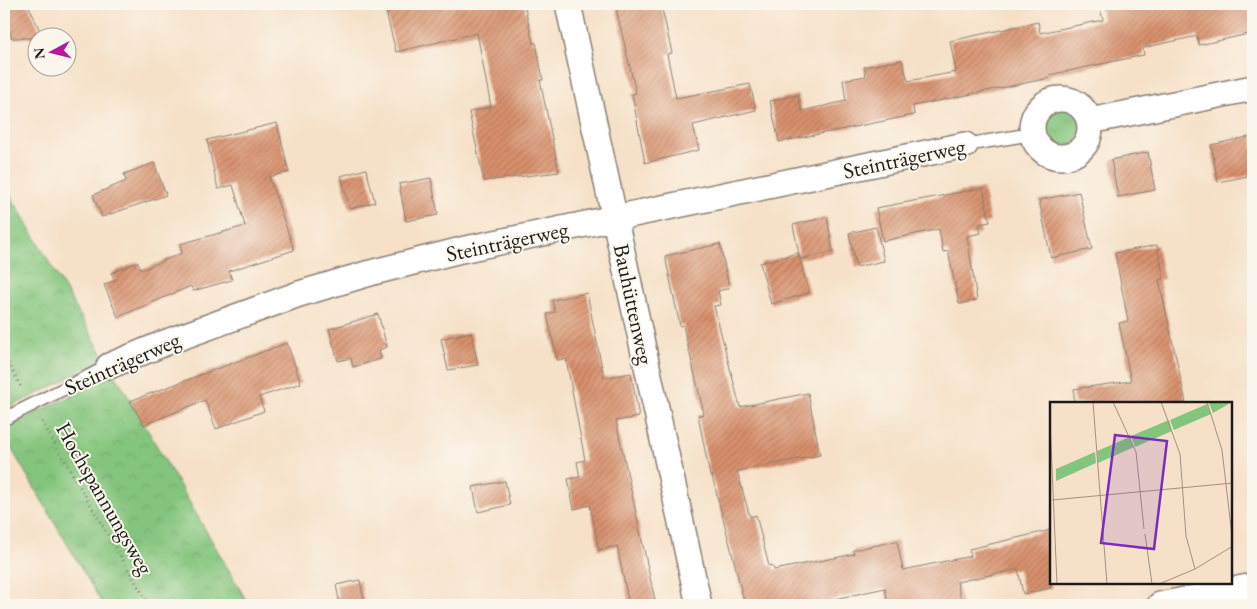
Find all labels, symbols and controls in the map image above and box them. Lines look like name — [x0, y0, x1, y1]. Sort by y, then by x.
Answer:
north arrow — [28, 28, 78, 78]
text: N — [29, 46, 49, 60]
street label: Steinträgerweg — [840, 131, 968, 186]
street label: Steinträgerweg — [443, 214, 571, 269]
street label: Bauhüttenweg — [607, 241, 661, 367]
street label: Steinträgerweg — [60, 325, 185, 402]
inset map — [1050, 402, 1232, 584]
street label: Hochspannungsweg — [49, 417, 160, 580]

